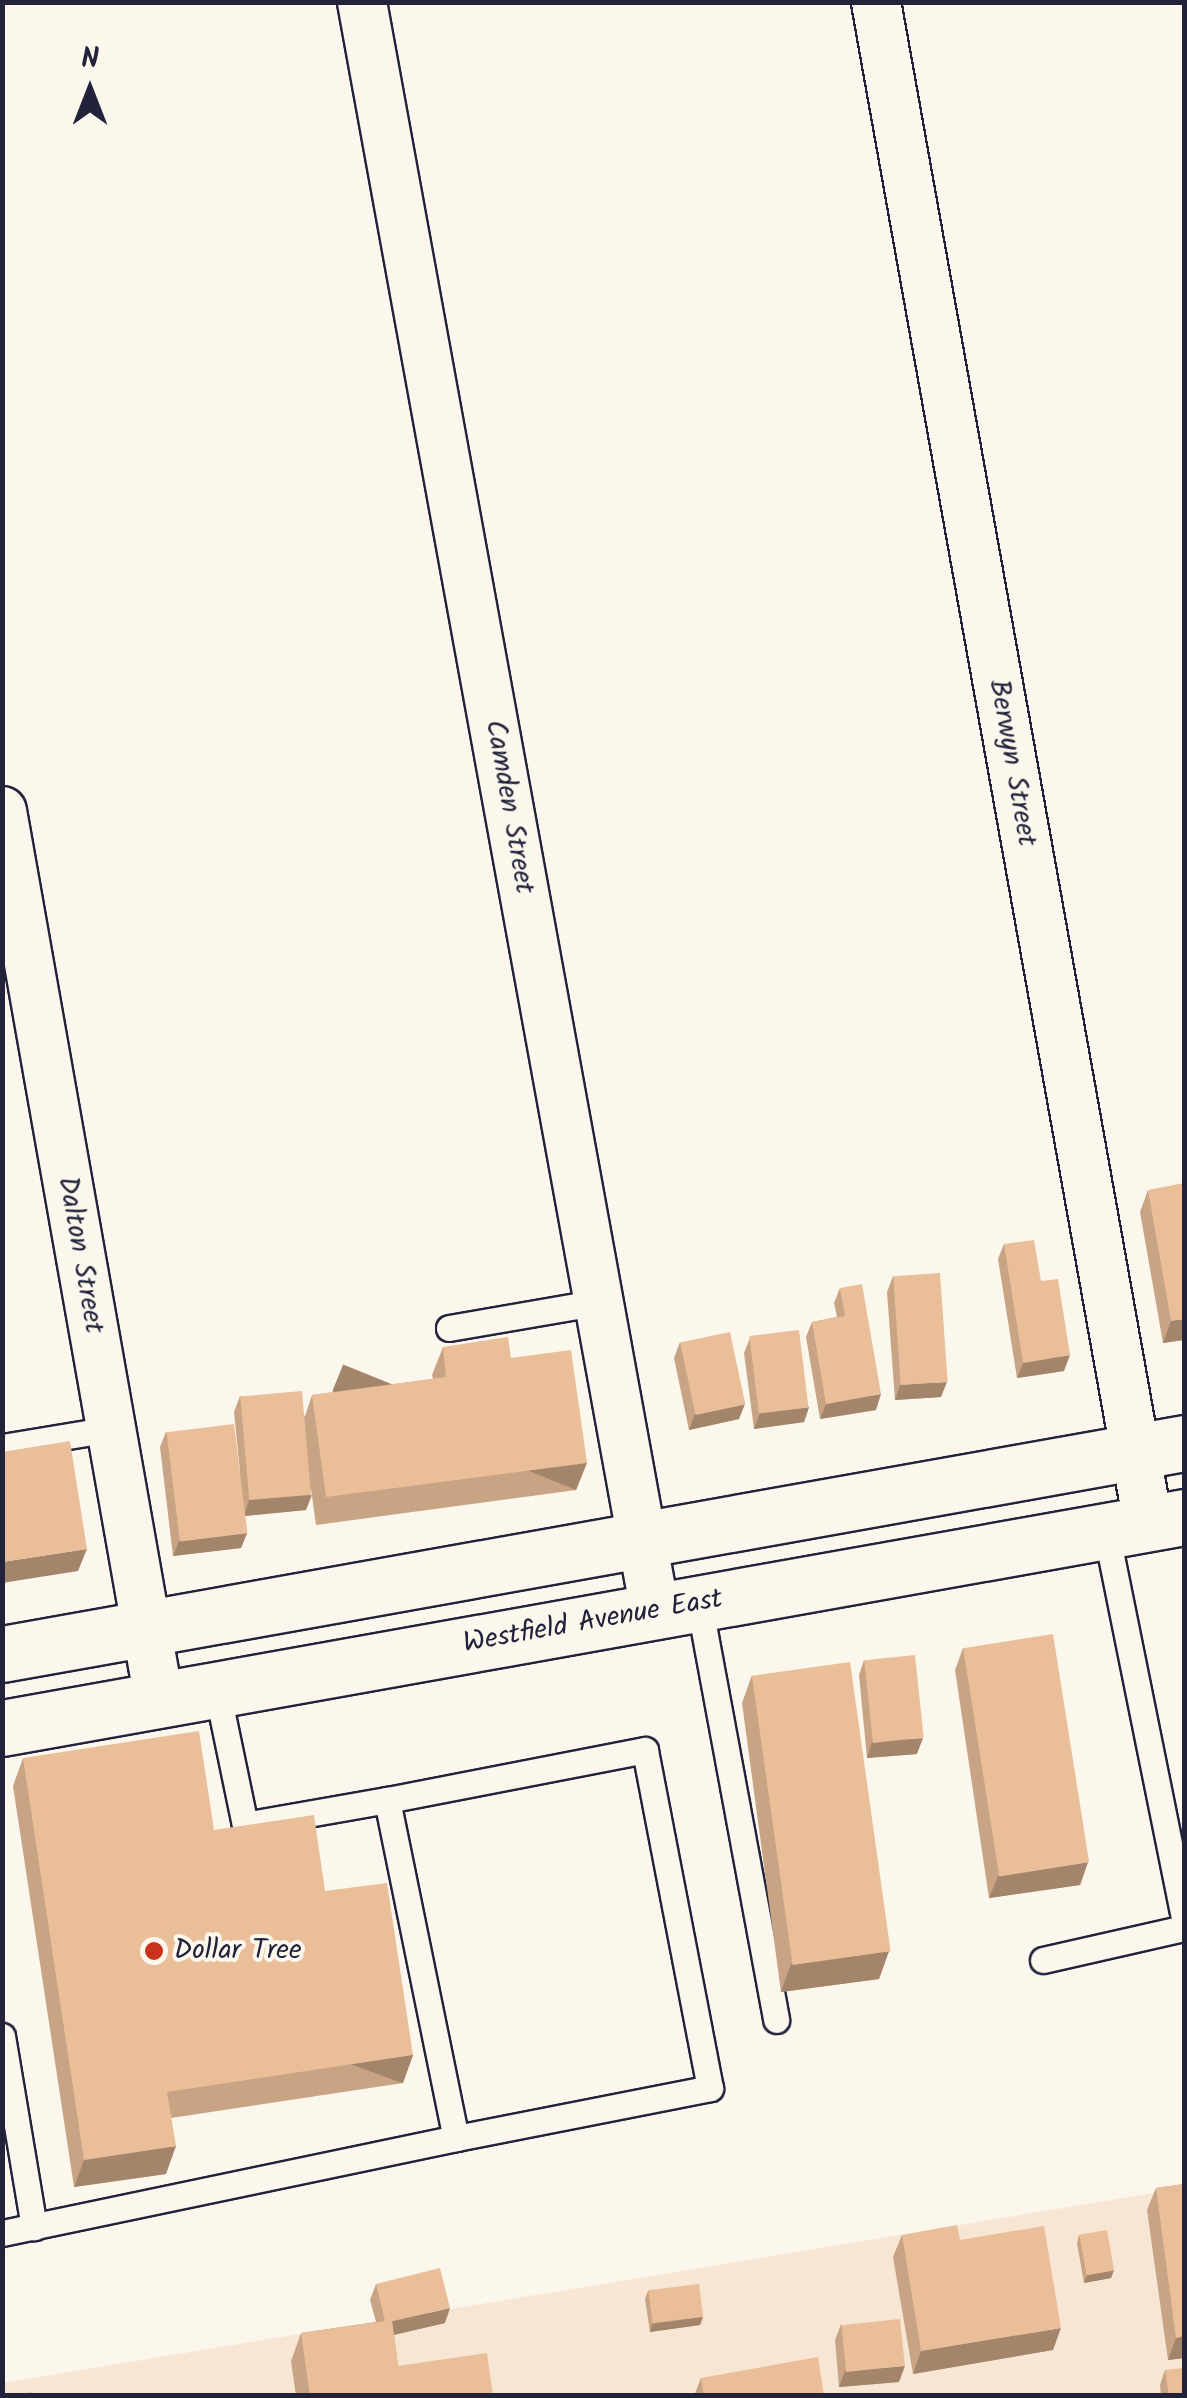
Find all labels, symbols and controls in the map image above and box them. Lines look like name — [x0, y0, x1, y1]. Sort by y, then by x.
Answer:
text: N — [81, 37, 99, 82]
north arrow — [40, 40, 140, 140]
street label: Berwyn Street — [981, 677, 1043, 849]
street label: Camden Street — [477, 717, 541, 897]
street label: Dalton Street — [50, 1174, 110, 1336]
street label: Westfield Avenue East — [461, 1583, 725, 1661]
place label: Dollar Tree — [174, 1934, 302, 1968]
marker: Dollar Tree — [143, 1940, 165, 1962]

